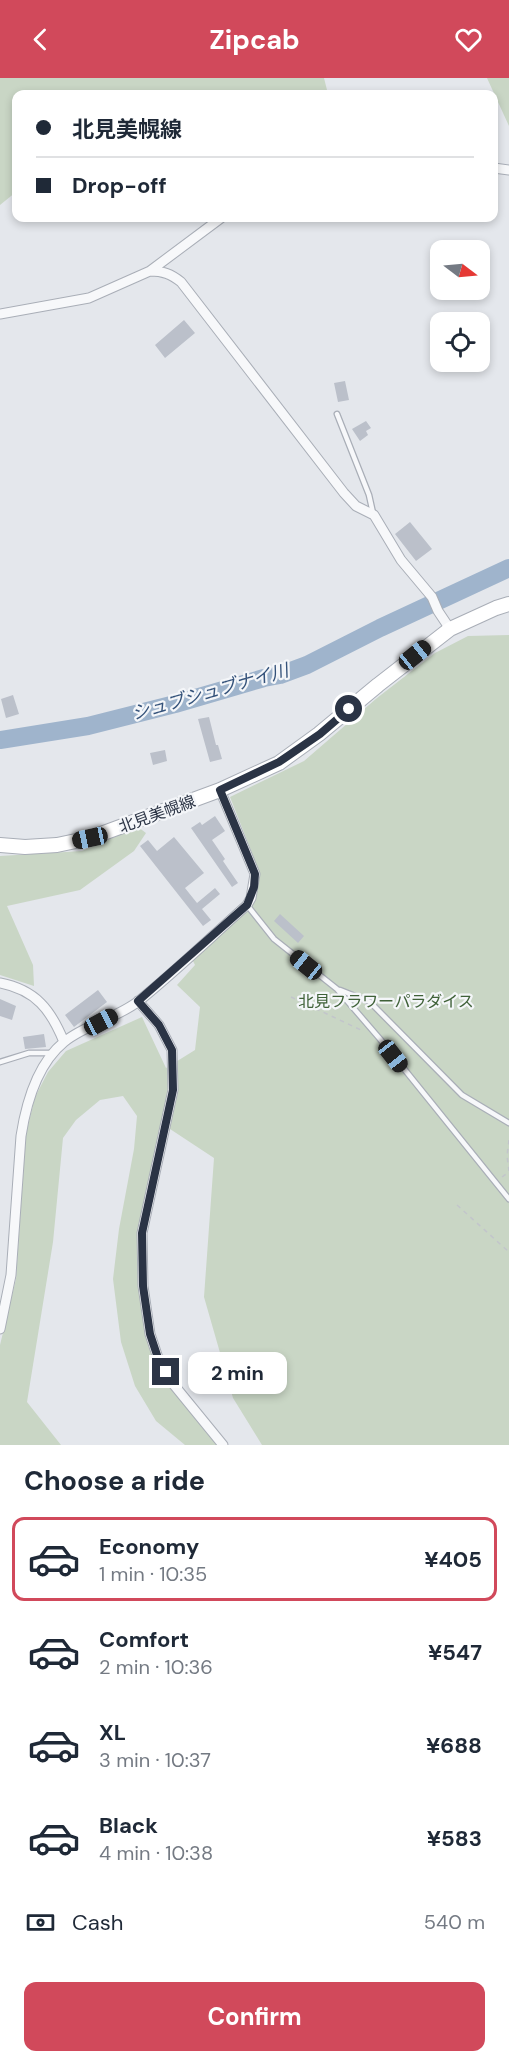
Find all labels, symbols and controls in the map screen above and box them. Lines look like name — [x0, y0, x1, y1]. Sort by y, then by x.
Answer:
text: Zipcab — [209, 22, 300, 57]
icon: back — [24, 23, 57, 56]
icon: heart — [452, 23, 485, 56]
text: 北見美幌線 — [72, 115, 182, 144]
text: Drop-off — [72, 171, 167, 200]
north arrow — [430, 240, 490, 300]
map controls — [430, 240, 490, 372]
button: locate — [430, 312, 490, 372]
car — [395, 637, 435, 673]
water label: シュブシュブナイ川 — [129, 658, 293, 726]
route start — [335, 695, 362, 722]
street label: 北見美幌線 — [116, 790, 198, 838]
car — [71, 825, 109, 851]
car — [286, 947, 326, 983]
park label: 北見フラワーパラダイス — [298, 991, 474, 1012]
car — [81, 1006, 121, 1038]
car — [375, 1036, 411, 1076]
callout: 2 min — [187, 1351, 286, 1393]
route end — [152, 1358, 179, 1385]
text: 2 min — [211, 1360, 264, 1386]
text: Choose a ride — [24, 1463, 205, 1498]
icon: car — [27, 1532, 81, 1586]
text: Economy — [99, 1532, 199, 1561]
text: ¥405 — [424, 1545, 482, 1574]
text: 1 min · 10:35 — [99, 1561, 207, 1587]
icon: car — [27, 1625, 81, 1679]
text: Comfort — [99, 1625, 189, 1654]
text: ¥547 — [428, 1638, 482, 1667]
text: 2 min · 10:36 — [99, 1654, 213, 1680]
icon: car — [27, 1718, 81, 1772]
text: XL — [99, 1718, 126, 1747]
text: ¥688 — [426, 1731, 482, 1760]
text: 3 min · 10:37 — [99, 1747, 211, 1773]
icon: car — [27, 1811, 81, 1865]
text: Black — [99, 1811, 158, 1840]
text: ¥583 — [427, 1824, 482, 1853]
text: 4 min · 10:38 — [99, 1840, 213, 1866]
icon: cash — [24, 1906, 57, 1939]
text: Cash — [72, 1908, 123, 1937]
text: 540 m — [424, 1909, 485, 1935]
button: Confirm — [24, 1982, 485, 2051]

